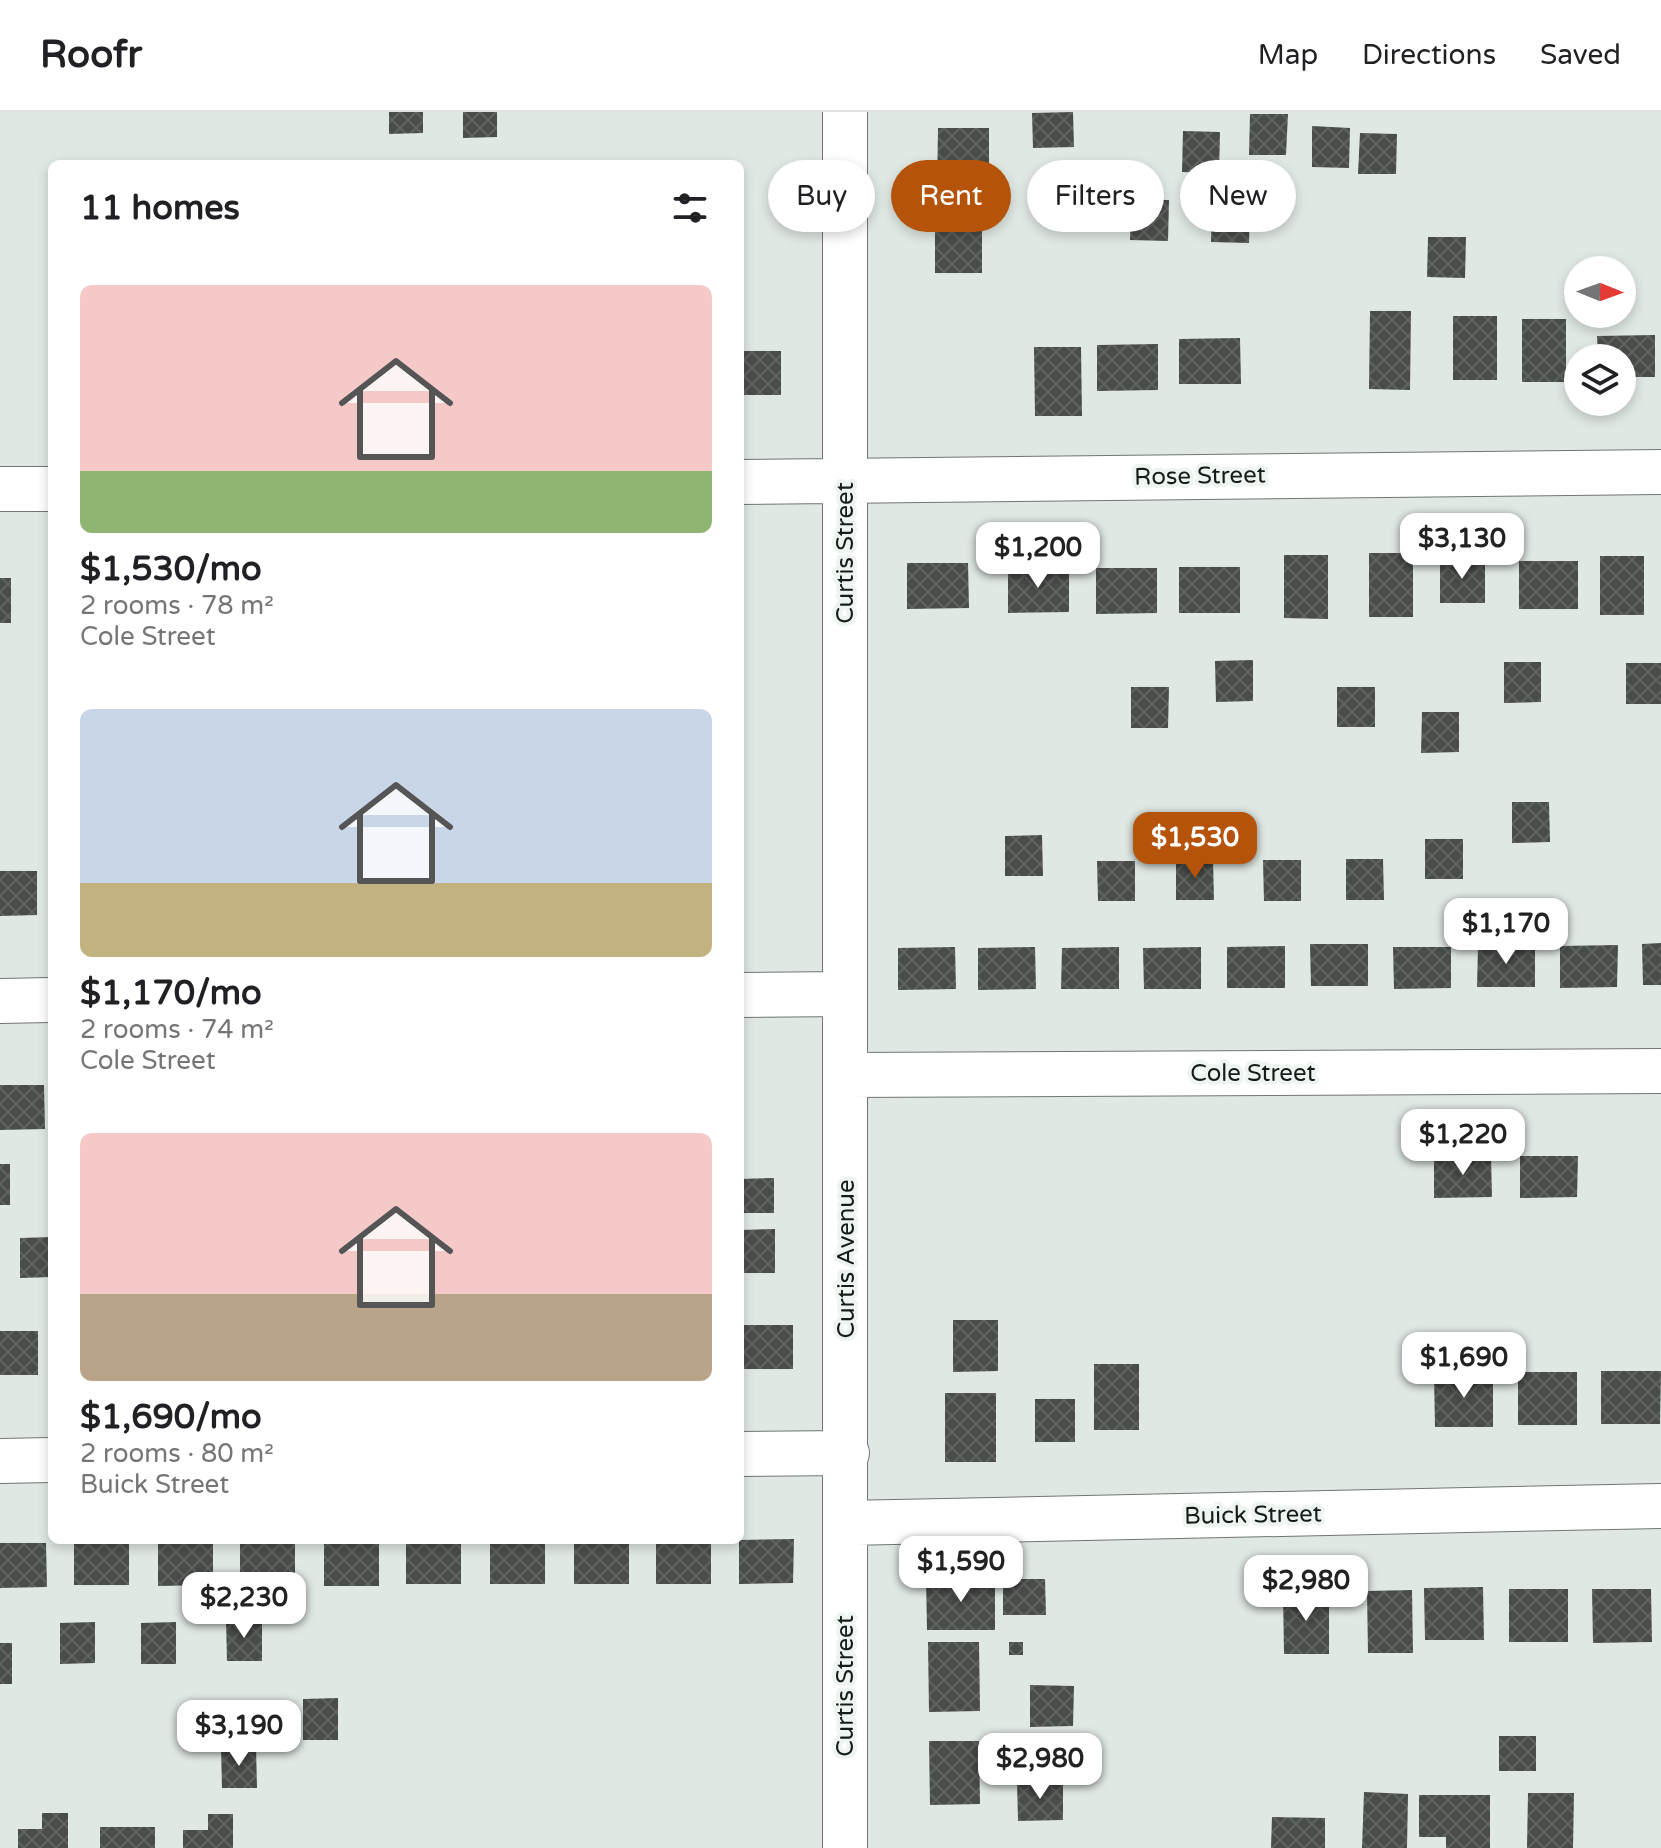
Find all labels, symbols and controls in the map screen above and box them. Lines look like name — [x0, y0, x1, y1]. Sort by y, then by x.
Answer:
text: Roofr — [40, 32, 142, 78]
text: Map — [1258, 38, 1318, 72]
text: Directions — [1362, 38, 1496, 72]
text: Saved — [1540, 38, 1621, 72]
chip: Buy — [768, 160, 875, 232]
chip: Rent — [891, 160, 1011, 232]
chip: Filters — [1027, 160, 1164, 232]
chip: New — [1180, 160, 1296, 232]
icon: filters — [668, 186, 712, 230]
text: 11 homes — [80, 188, 240, 229]
north arrow — [1564, 256, 1636, 328]
map controls — [1564, 256, 1636, 416]
icon: home — [324, 337, 468, 481]
button: layers — [1564, 344, 1636, 416]
street label: Rose Street — [1134, 460, 1266, 492]
street label: Curtis Street — [831, 482, 860, 624]
pin: $3,130 — [1397, 513, 1527, 581]
pin: $1,200 — [973, 522, 1103, 590]
text: $3,130 — [1418, 523, 1506, 554]
text: $1,200 — [994, 532, 1082, 563]
text: $1,530/mo — [80, 549, 262, 590]
text: 2 rooms · 78 m² — [80, 590, 274, 621]
text: Cole Street — [80, 621, 216, 652]
icon: home — [324, 761, 468, 905]
pin: $1,530 — [1130, 812, 1260, 880]
text: $1,530 — [1151, 822, 1239, 853]
pin: $1,170 — [1441, 898, 1571, 966]
text: $1,170 — [1462, 908, 1550, 939]
text: $1,170/mo — [80, 973, 262, 1014]
text: 2 rooms · 74 m² — [80, 1014, 274, 1045]
text: Cole Street — [80, 1045, 216, 1076]
street label: Cole Street — [1190, 1059, 1316, 1088]
pin: $1,220 — [1398, 1109, 1528, 1177]
text: $1,220 — [1419, 1119, 1507, 1150]
street label: Curtis Avenue — [832, 1179, 861, 1339]
icon: home — [324, 1185, 468, 1329]
pin: $1,690 — [1399, 1332, 1529, 1400]
text: $1,690 — [1420, 1342, 1508, 1373]
text: $1,690/mo — [80, 1397, 262, 1438]
text: 2 rooms · 80 m² — [80, 1438, 274, 1469]
text: Buick Street — [80, 1469, 229, 1500]
street label: Buick Street — [1184, 1499, 1322, 1531]
pin: $1,590 — [896, 1536, 1026, 1604]
text: $1,590 — [917, 1546, 1005, 1577]
pin: $2,980 — [1241, 1555, 1371, 1623]
text: $2,980 — [1262, 1565, 1350, 1596]
pin: $2,230 — [179, 1572, 309, 1640]
text: $2,230 — [200, 1582, 288, 1613]
street label: Curtis Street — [831, 1615, 860, 1757]
pin: $3,190 — [174, 1700, 304, 1768]
text: $3,190 — [195, 1710, 283, 1741]
pin: $2,980 — [975, 1733, 1105, 1801]
text: $2,980 — [996, 1743, 1084, 1774]

